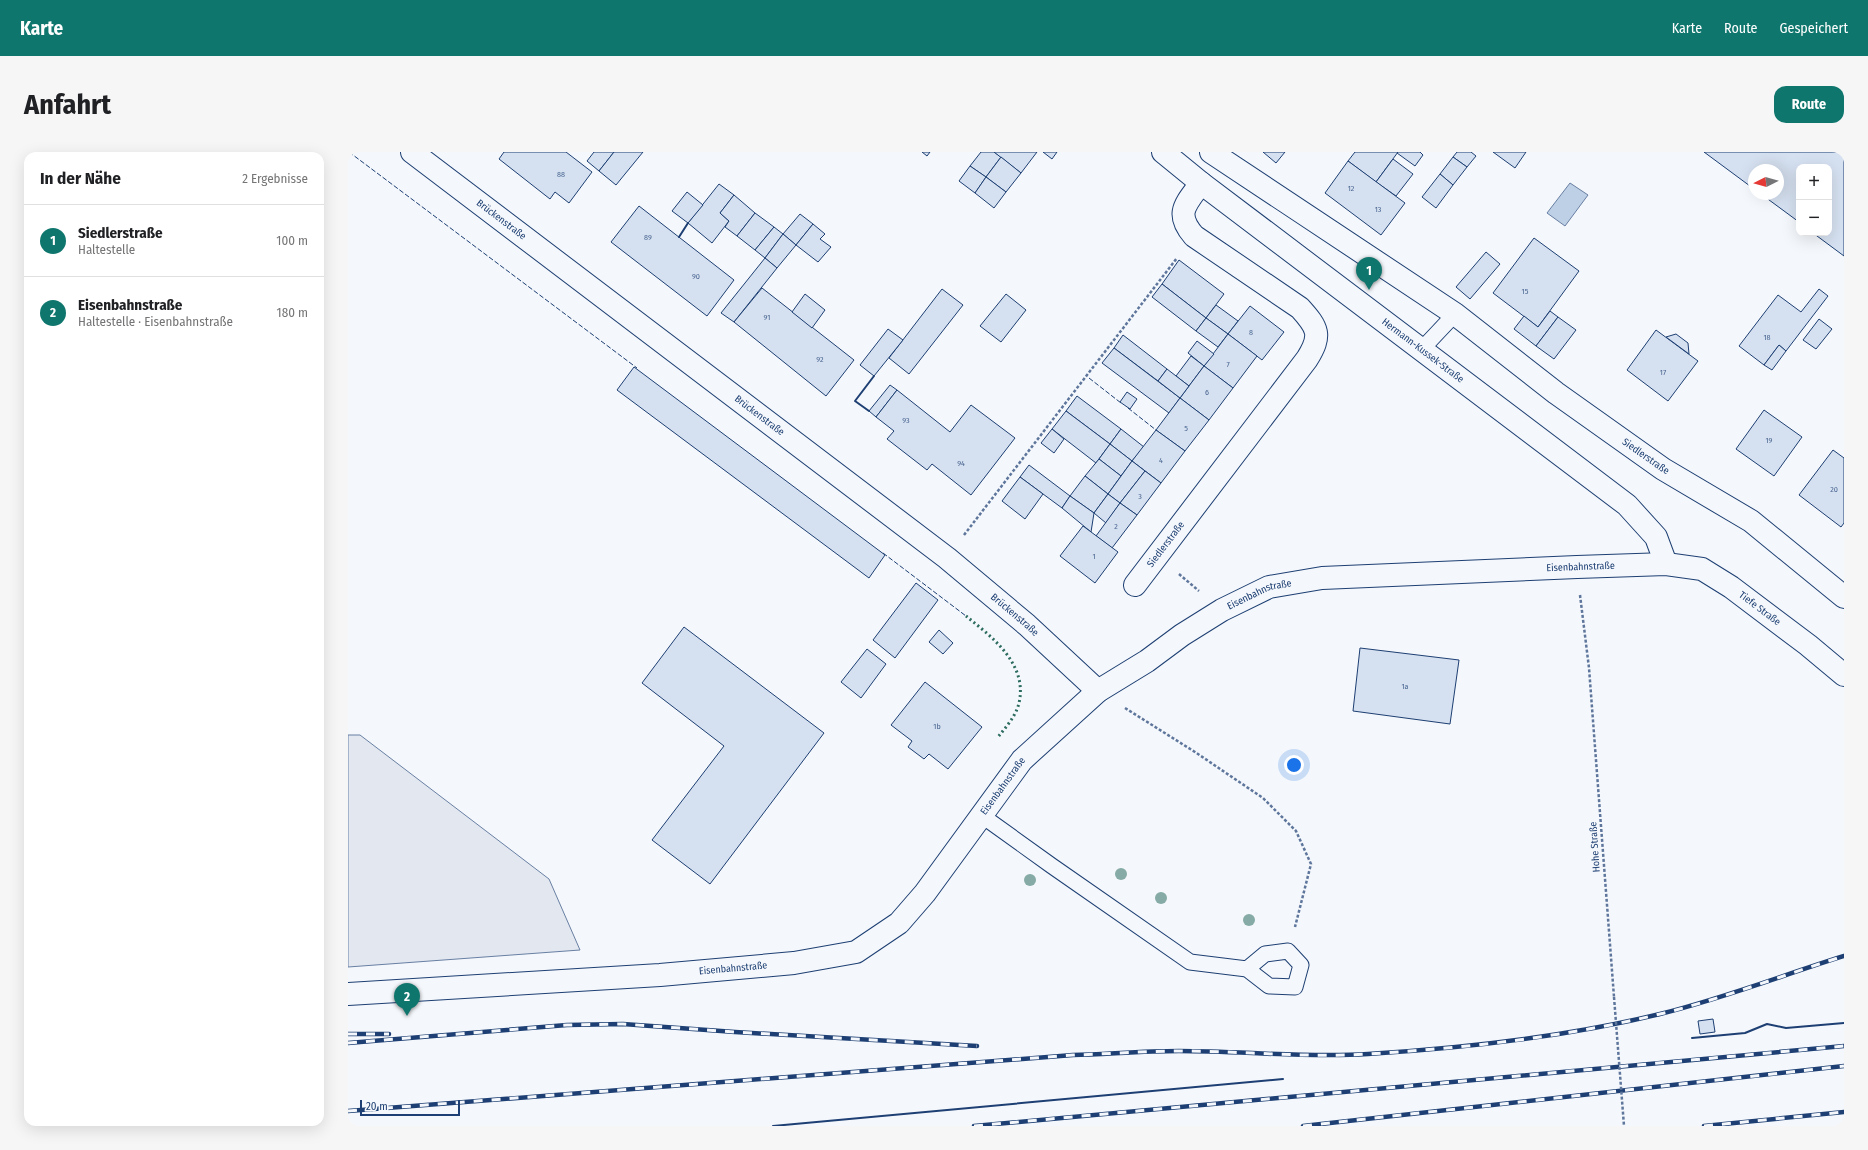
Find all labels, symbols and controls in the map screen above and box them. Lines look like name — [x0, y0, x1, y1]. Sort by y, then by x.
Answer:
text: Karte — [20, 17, 63, 40]
text: Karte — [1672, 20, 1702, 37]
text: Route — [1724, 20, 1757, 37]
text: Gespeichert — [1779, 20, 1848, 37]
button: Route — [1774, 86, 1844, 123]
text: Anfahrt — [24, 88, 111, 121]
north arrow — [1748, 164, 1784, 200]
map controls — [1796, 164, 1832, 236]
button: + — [1796, 164, 1832, 200]
text: In der Nähe — [40, 168, 121, 189]
house number: 88 — [557, 170, 565, 179]
text: 2 Ergebnisse — [242, 171, 308, 186]
house number: 12 — [1348, 184, 1355, 193]
street label: Brückenstraße — [474, 197, 528, 242]
button: − — [1796, 200, 1832, 236]
house number: 13 — [1375, 205, 1382, 214]
text: Siedlerstraße — [78, 224, 163, 242]
text: 1 — [50, 233, 56, 248]
text: 100 m — [276, 233, 308, 248]
house number: 89 — [644, 233, 652, 242]
text: Haltestelle — [78, 242, 135, 257]
pin: 1 — [1356, 257, 1382, 290]
house number: 90 — [692, 272, 700, 281]
house number: 15 — [1522, 287, 1529, 296]
text: Eisenbahnstraße — [78, 296, 182, 314]
text: 2 — [50, 305, 56, 320]
text: 180 m — [277, 305, 308, 320]
house number: 91 — [764, 313, 770, 322]
text: Haltestelle · Eisenbahnstraße — [78, 314, 233, 329]
street label: Hermann-Kussek-Straße — [1379, 316, 1466, 385]
house number: 8 — [1249, 328, 1253, 337]
house number: 18 — [1763, 333, 1771, 342]
house number: 92 — [816, 355, 824, 364]
house number: 7 — [1226, 360, 1230, 369]
house number: 17 — [1660, 368, 1667, 377]
house number: 6 — [1205, 388, 1209, 397]
street label: Brückenstraße — [732, 393, 787, 438]
house number: 93 — [902, 416, 910, 425]
house number: 5 — [1184, 424, 1188, 433]
street label: Siedlerstraße — [1620, 436, 1671, 477]
house number: 19 — [1765, 436, 1773, 445]
house number: 4 — [1159, 456, 1163, 465]
house number: 94 — [957, 459, 965, 468]
house number: 20 — [1830, 485, 1838, 494]
house number: 3 — [1138, 492, 1142, 501]
street label: Siedlerstraße — [1145, 519, 1187, 570]
house number: 2 — [1114, 522, 1118, 531]
house number: 1 — [1092, 552, 1096, 561]
street label: Eisenbahnstraße — [1546, 560, 1615, 574]
street label: Eisenbahnstraße — [1225, 577, 1292, 612]
street label: Tiefe Straße — [1737, 589, 1783, 628]
street label: Brückenstraße — [988, 591, 1041, 639]
house number: 1a — [1401, 682, 1409, 691]
house number: 1b — [933, 722, 941, 731]
street label: Eisenbahnstraße — [978, 755, 1028, 817]
your location — [1284, 755, 1304, 775]
street label: Hohe Straße — [1587, 821, 1603, 873]
street label: Eisenbahnstraße — [699, 959, 768, 977]
pin: 2 — [394, 983, 420, 1016]
scale bar — [360, 1098, 460, 1117]
text: 20 m — [366, 1100, 388, 1113]

